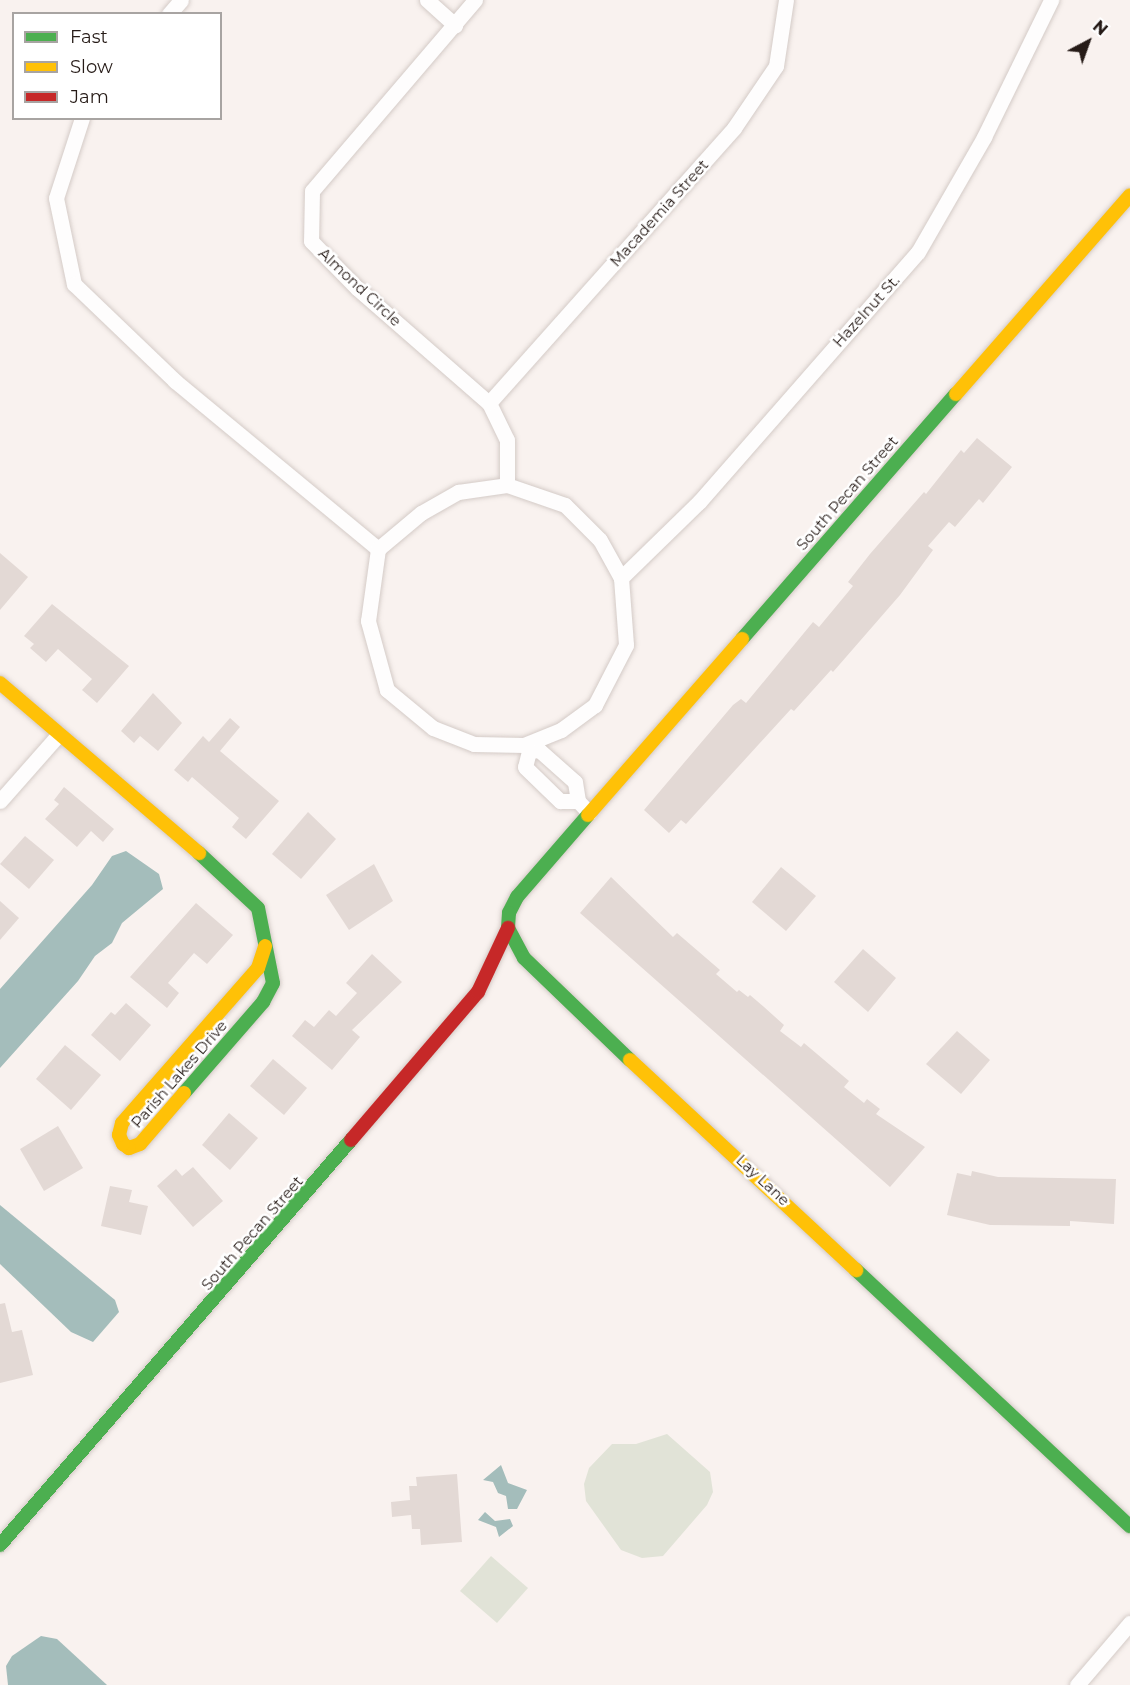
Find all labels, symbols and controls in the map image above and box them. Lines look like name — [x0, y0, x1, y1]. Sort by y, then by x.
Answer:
legend — [12, 12, 222, 120]
north arrow — [1058, 12, 1118, 72]
text: N — [1089, 17, 1111, 39]
text: Fast — [70, 26, 108, 48]
text: Slow — [70, 56, 113, 78]
text: Jam — [70, 86, 109, 108]
street label: Macademia Street — [606, 156, 712, 270]
street label: Almond Circle — [315, 244, 405, 330]
street label: Hazelnut St. — [829, 271, 903, 351]
street label: South Pecan Street — [793, 432, 901, 554]
street label: Parish Lakes Drive — [127, 1017, 231, 1131]
street label: Lay Lane — [733, 1151, 793, 1209]
street label: South Pecan Street — [198, 1172, 306, 1294]

